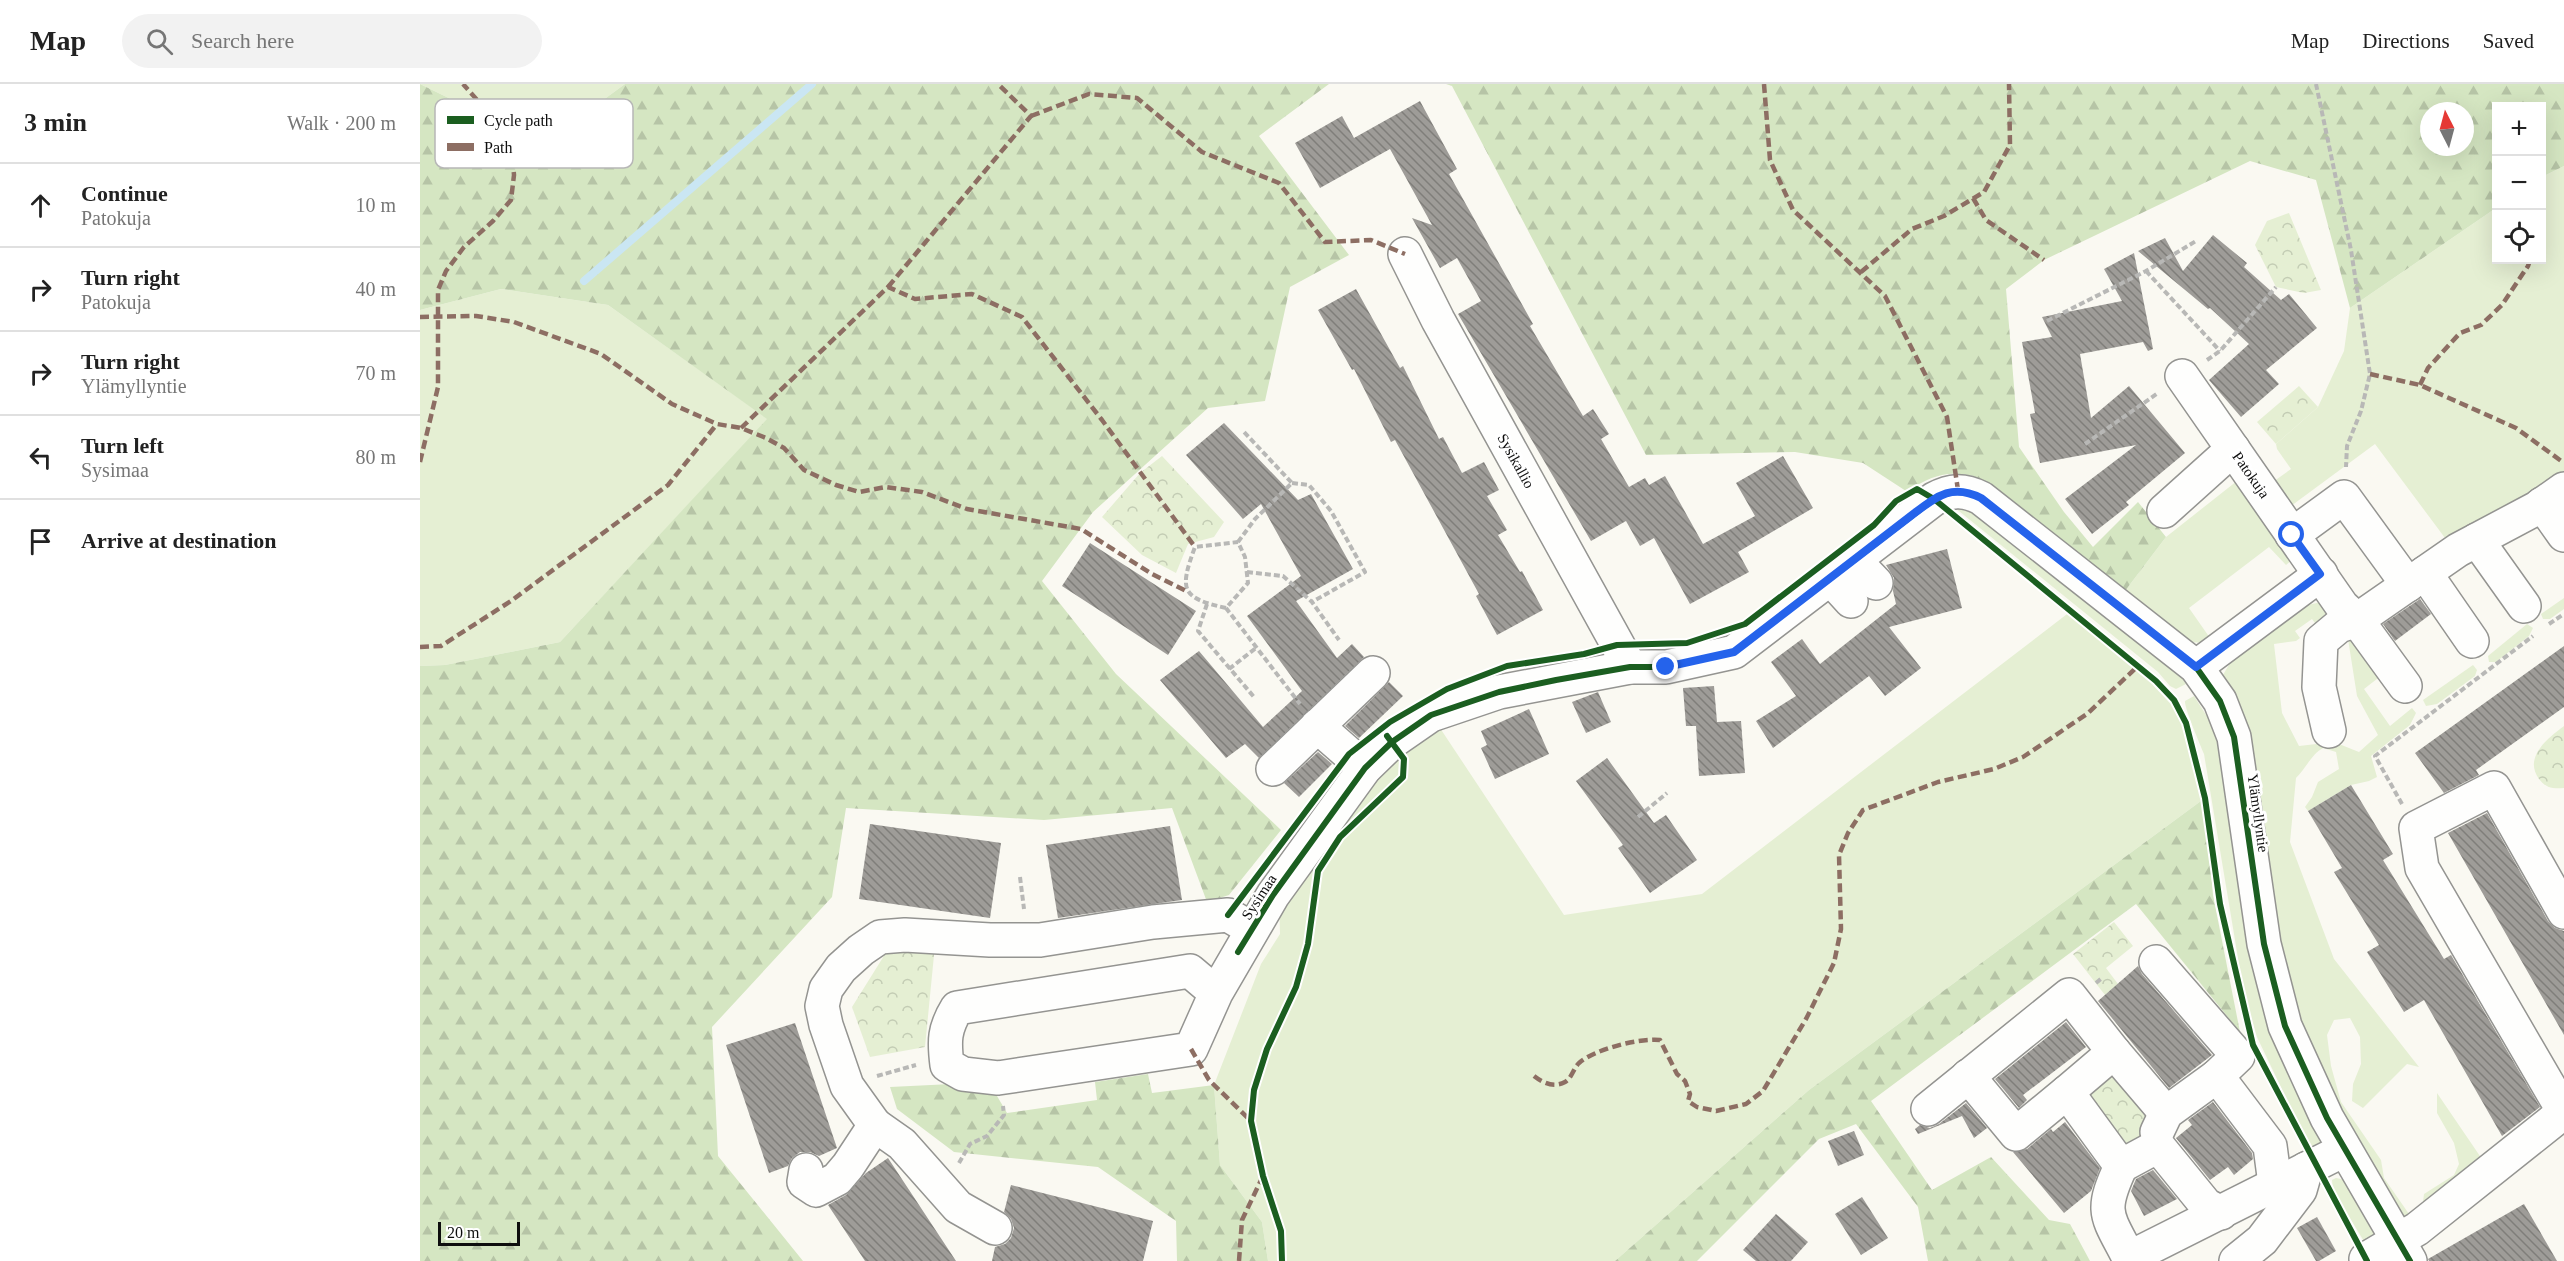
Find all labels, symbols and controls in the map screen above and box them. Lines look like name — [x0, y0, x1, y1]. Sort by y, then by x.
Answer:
search box — [122, 14, 542, 68]
text: Map — [30, 25, 86, 56]
icon: search — [143, 25, 176, 58]
text: Search here — [191, 28, 294, 53]
text: Map — [2291, 29, 2329, 53]
text: Directions — [2362, 29, 2450, 53]
text: Saved — [2483, 29, 2534, 53]
legend — [435, 99, 633, 168]
north arrow — [2420, 102, 2474, 156]
map controls — [2492, 102, 2546, 264]
button: + — [2492, 102, 2546, 156]
text: 3 min — [24, 108, 87, 137]
text: Walk · 200 m — [287, 112, 396, 134]
text: Cycle path — [484, 112, 553, 130]
text: Path — [484, 139, 512, 156]
button: − — [2492, 156, 2546, 210]
text: Continue — [81, 181, 168, 206]
icon: ahead — [24, 189, 57, 222]
text: 10 m — [355, 194, 396, 216]
text: Patokuja — [81, 207, 151, 229]
button: locate — [2492, 210, 2546, 264]
text: Turn right — [81, 265, 180, 290]
icon: right — [24, 273, 57, 306]
text: 40 m — [355, 278, 396, 300]
text: Patokuja — [81, 291, 151, 313]
text: Turn right — [81, 349, 180, 374]
icon: right — [24, 357, 57, 390]
text: 70 m — [355, 362, 396, 384]
text: Ylämyllyntie — [81, 375, 187, 397]
street label: Sysikallio — [1494, 431, 1538, 491]
text: Turn left — [81, 433, 164, 458]
icon: left — [24, 441, 57, 474]
text: 80 m — [355, 446, 396, 468]
street label: Patokuja — [2229, 449, 2273, 501]
text: Sysimaa — [81, 459, 149, 481]
route start — [2278, 521, 2304, 547]
icon: arrive — [24, 525, 57, 558]
text: Arrive at destination — [81, 528, 277, 553]
route end — [1652, 653, 1678, 679]
street label: Ylämyllyntie — [2245, 773, 2271, 854]
street label: Sysimaa — [1238, 871, 1280, 923]
scale bar — [438, 1219, 520, 1246]
text: 20 m — [447, 1224, 479, 1241]

